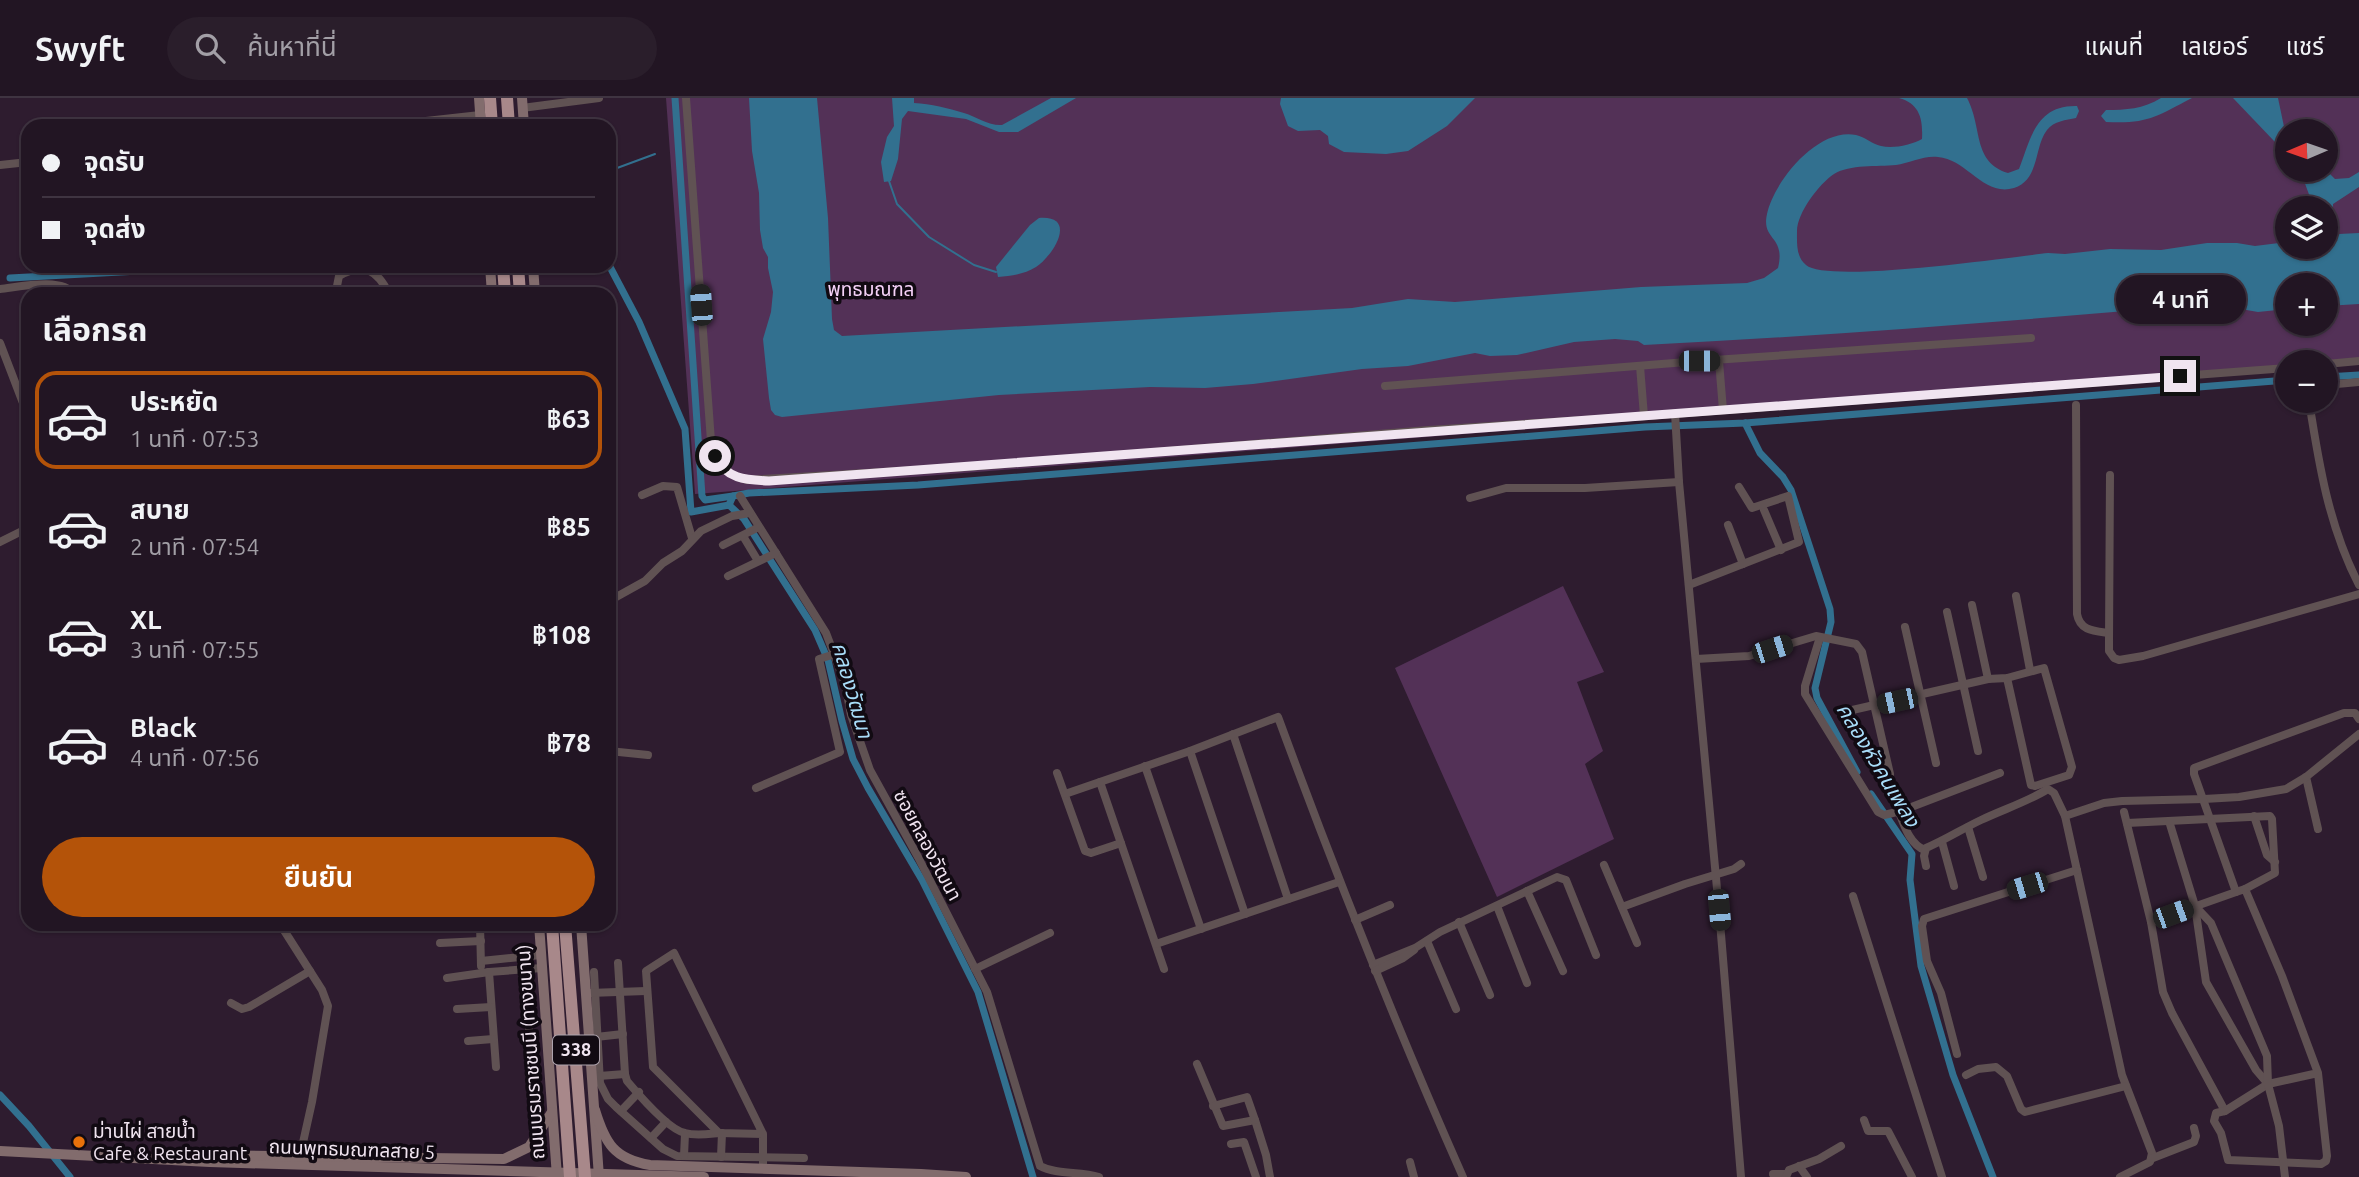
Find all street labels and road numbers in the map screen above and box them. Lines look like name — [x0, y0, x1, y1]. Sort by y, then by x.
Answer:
street label: ซอยคลองวัฒนา — [890, 786, 966, 904]
street label: ถนนบรมราชชนนี (ทางขนาน) — [512, 944, 548, 1160]
road number: 338 — [553, 1035, 599, 1065]
street label: ถนนพุทธมณฑลสาย 5 — [268, 1135, 436, 1164]

